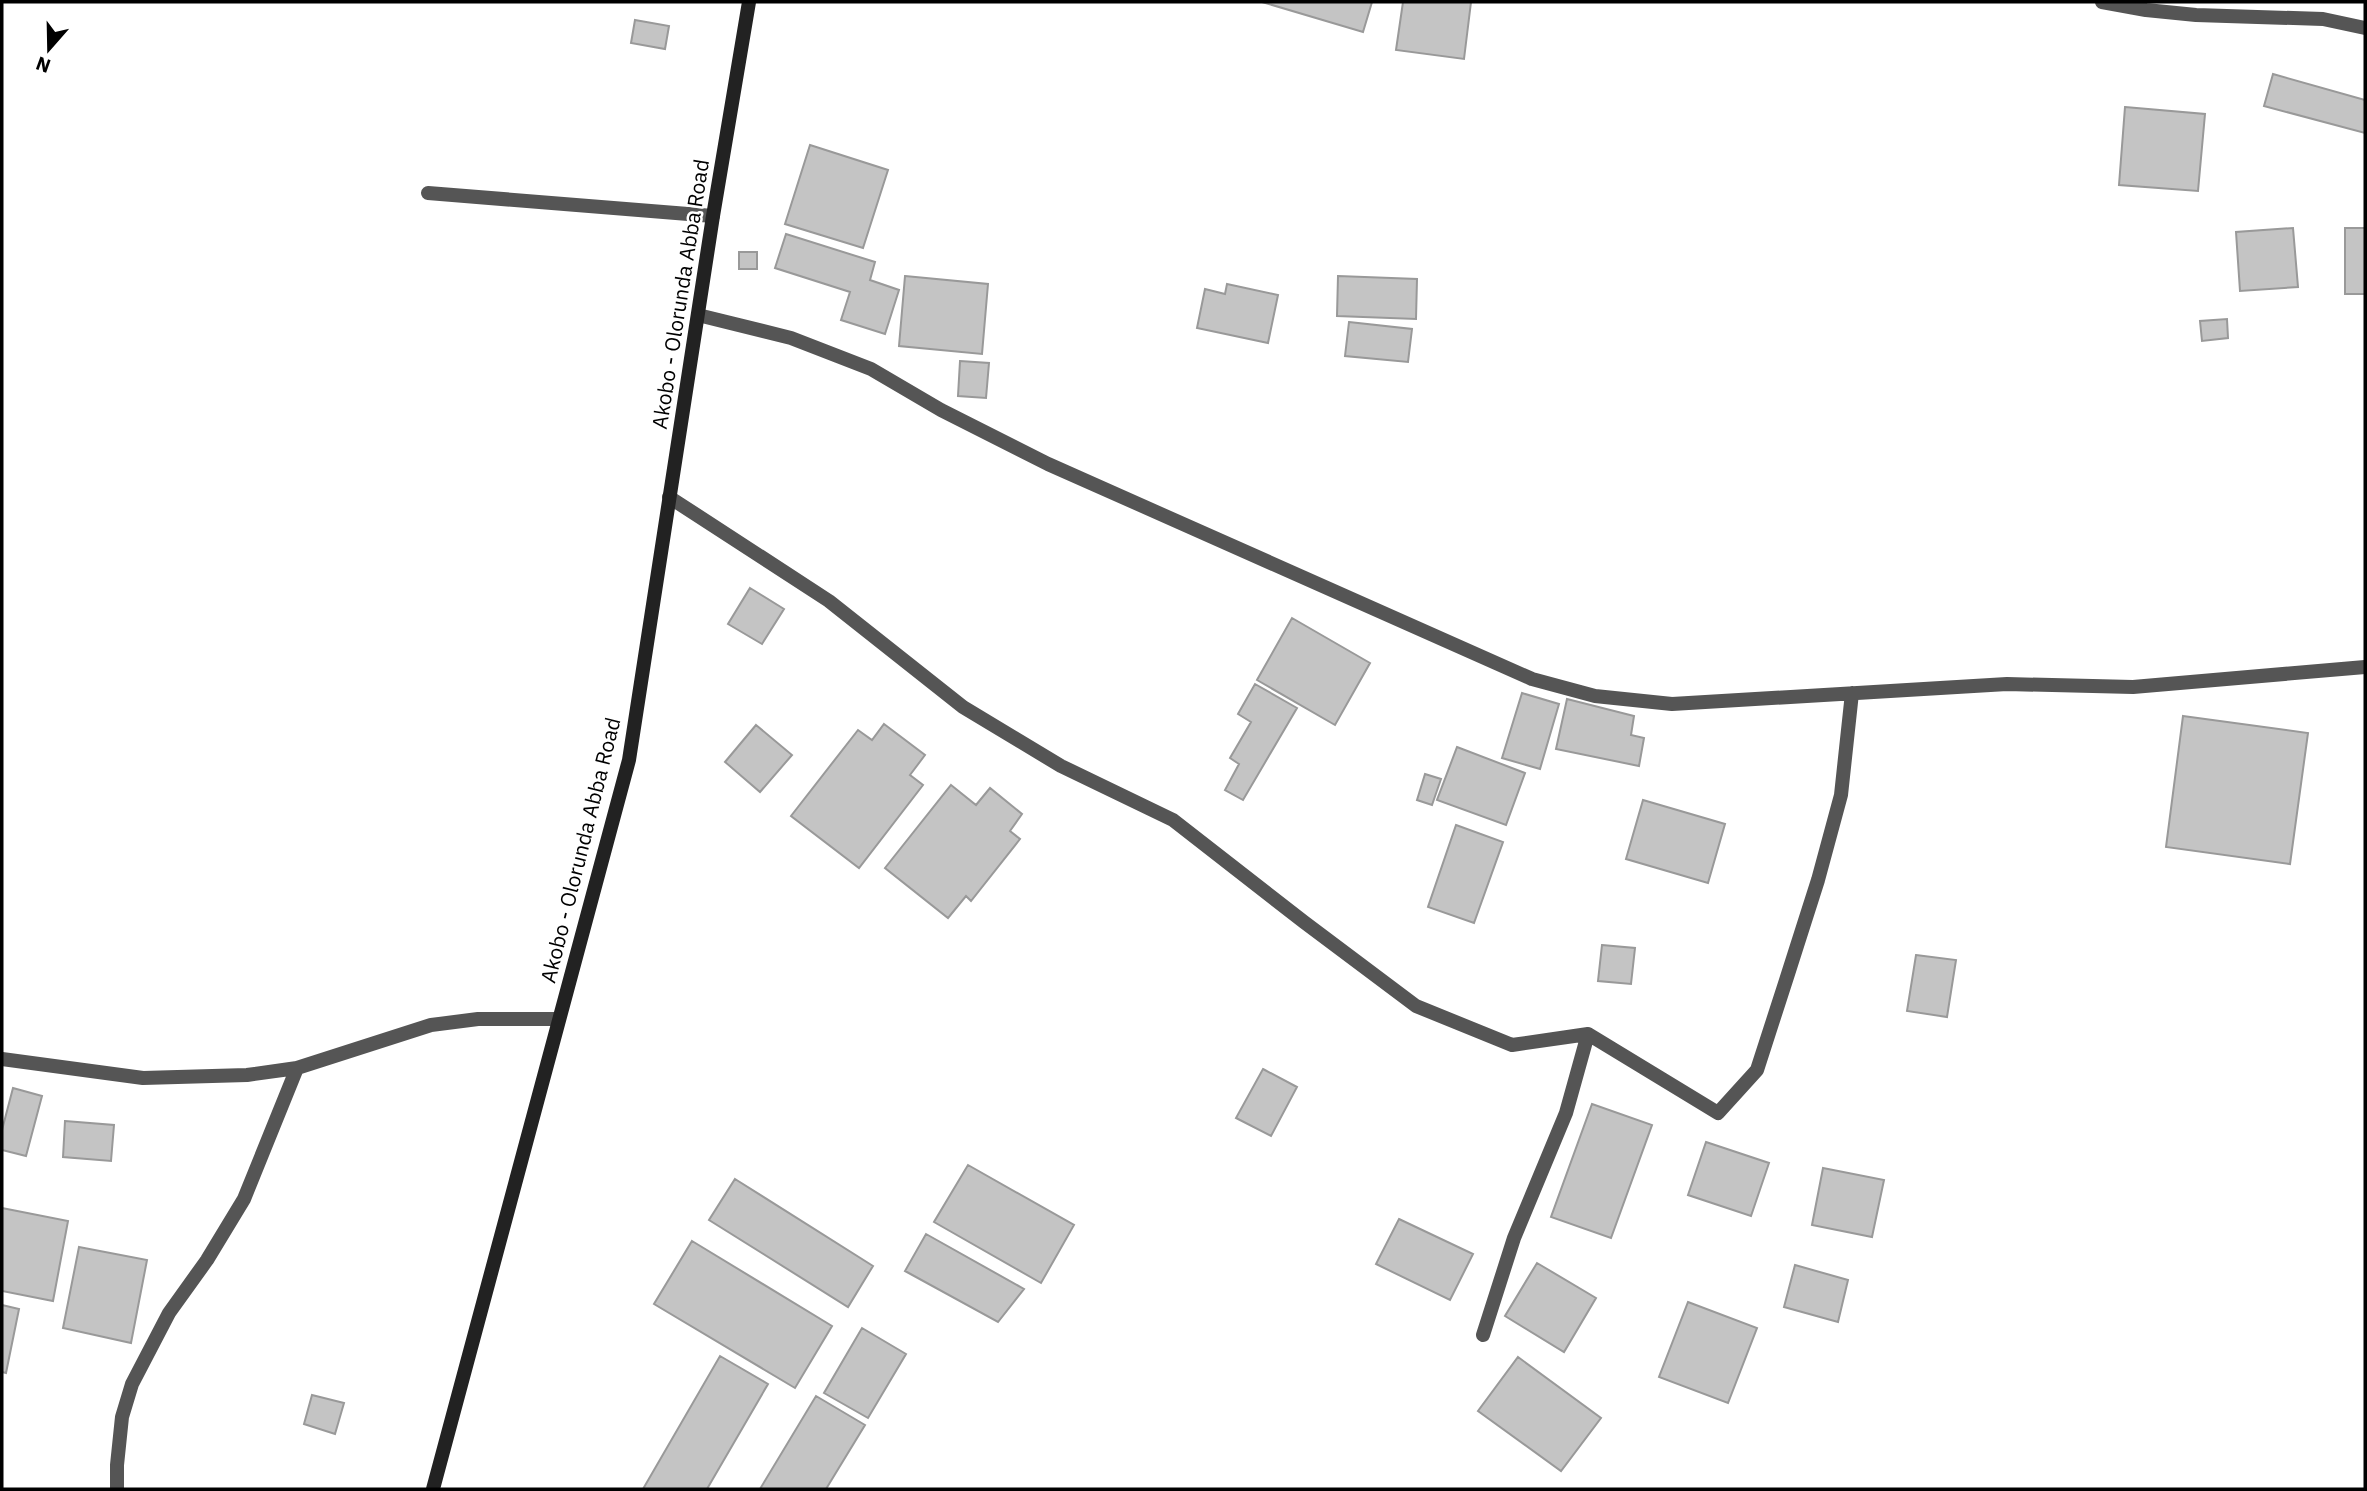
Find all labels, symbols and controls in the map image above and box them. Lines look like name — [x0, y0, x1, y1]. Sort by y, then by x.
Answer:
north arrow — [14, 14, 84, 84]
text: N — [33, 51, 54, 79]
street label: Akobo - Olorunda Abba Road — [645, 157, 715, 431]
street label: Akobo - Olorunda Abba Road — [533, 714, 627, 986]

